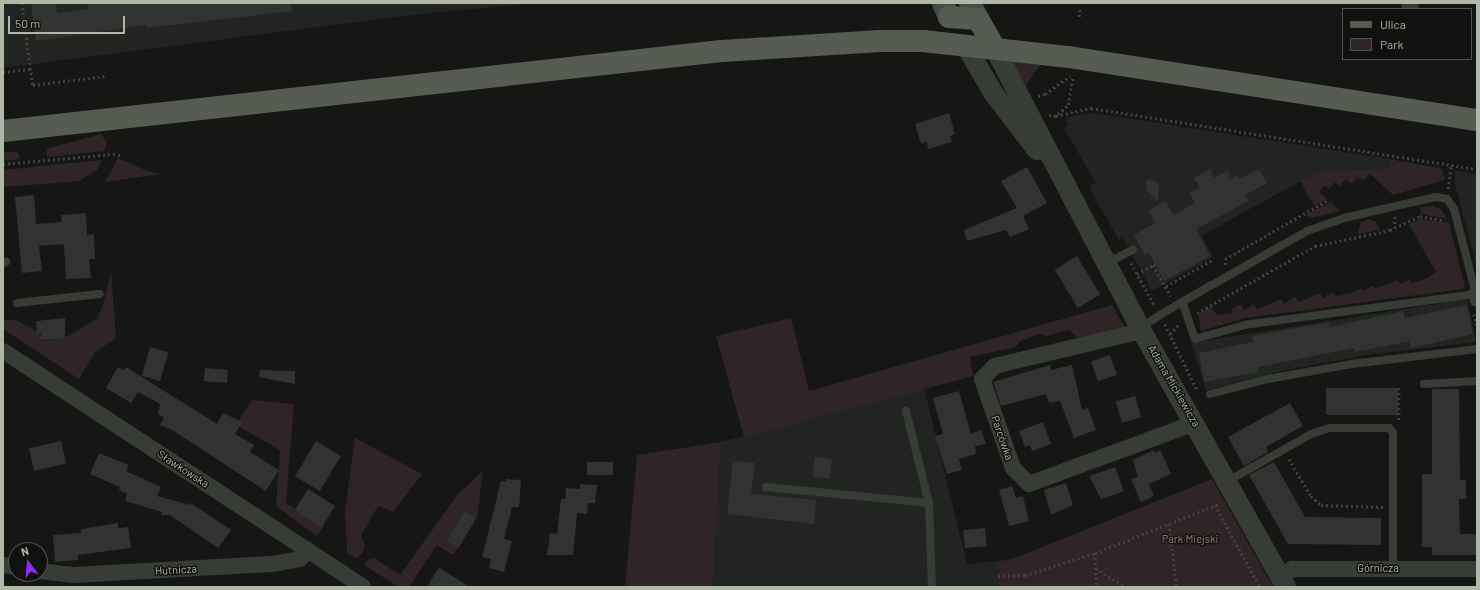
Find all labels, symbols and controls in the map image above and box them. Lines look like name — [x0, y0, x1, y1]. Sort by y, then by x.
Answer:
scale bar — [10, 8, 127, 34]
legend — [1342, 8, 1472, 60]
text: 50 m — [15, 16, 40, 30]
text: Ulica — [1380, 17, 1406, 31]
text: Park — [1380, 37, 1404, 51]
street label: Adama Mickiewicza — [1145, 343, 1203, 429]
street label: Parcówka — [988, 414, 1016, 462]
street label: Sławkowska — [155, 447, 211, 491]
park label: Park Miejski — [1162, 532, 1218, 546]
north arrow — [8, 542, 48, 582]
text: N — [20, 544, 30, 558]
street label: Górnicza — [1357, 561, 1399, 575]
street label: Hutnicza — [155, 562, 197, 578]

